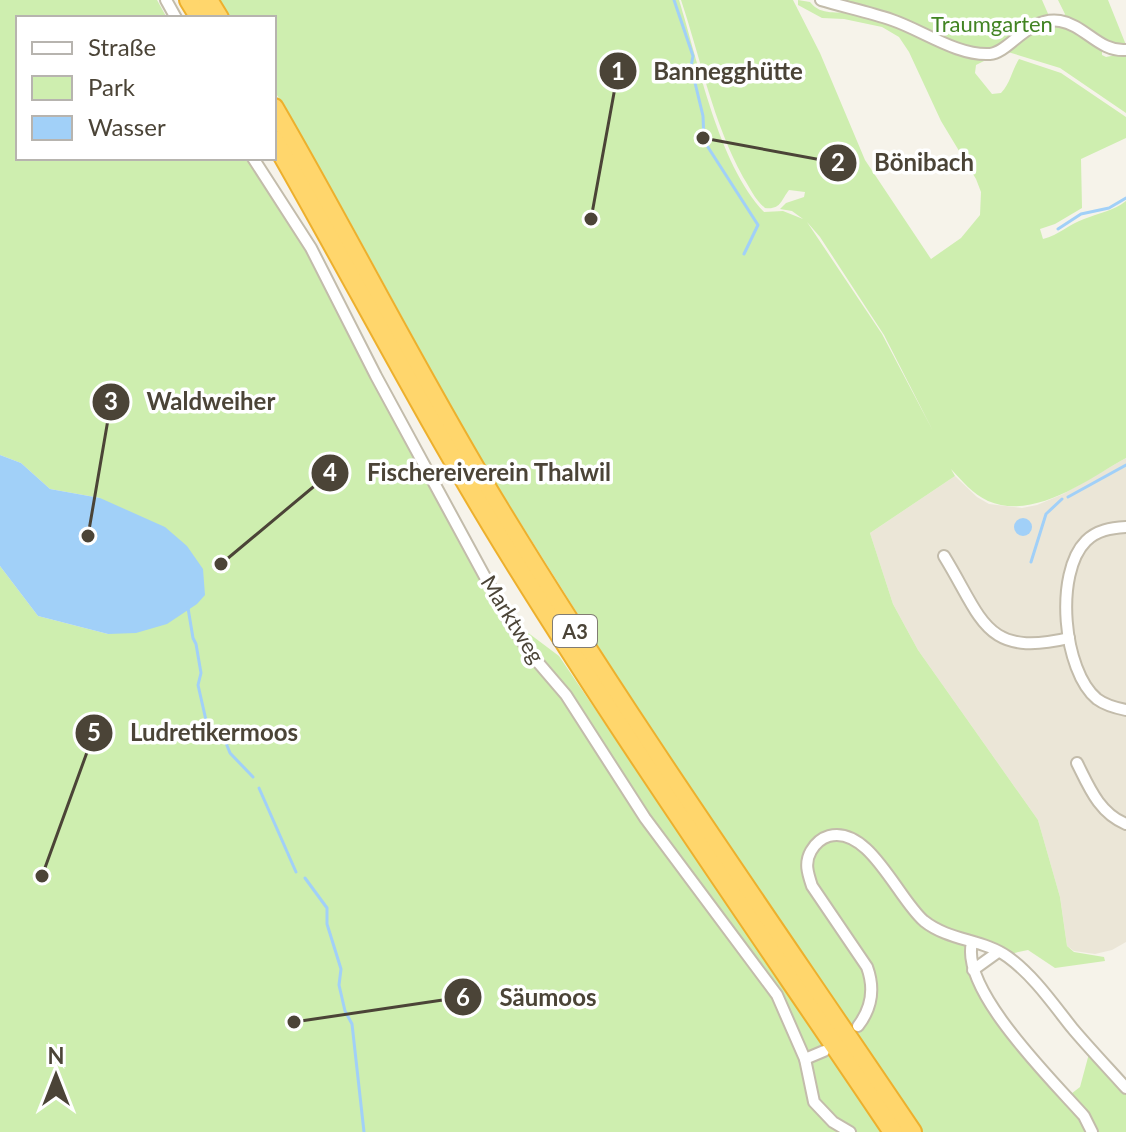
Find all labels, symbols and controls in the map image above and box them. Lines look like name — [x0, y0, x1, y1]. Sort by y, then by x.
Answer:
park label: Traumgarten — [931, 10, 1053, 37]
legend — [16, 16, 276, 160]
text: Straße — [88, 32, 156, 61]
callout: Bannegghütte — [598, 47, 819, 95]
text: 1 — [611, 56, 625, 85]
text: Bannegghütte — [653, 56, 803, 85]
text: Park — [88, 72, 136, 101]
text: Wasser — [88, 112, 166, 141]
callout: Bönibach — [818, 139, 990, 187]
text: 2 — [831, 147, 845, 176]
text: Bönibach — [874, 147, 974, 176]
callout: Waldweiher — [91, 378, 291, 426]
text: 3 — [104, 386, 118, 415]
text: Waldweiher — [147, 386, 275, 415]
callout: Fischereiverein Thalwil — [310, 449, 627, 497]
text: 4 — [323, 457, 337, 486]
text: Fischereiverein Thalwil — [367, 457, 611, 486]
street label: Marktweg — [476, 570, 550, 668]
road number: A3 — [553, 615, 597, 647]
callout: Ludretikermoos — [74, 709, 314, 757]
text: 5 — [87, 717, 101, 746]
text: Ludretikermoos — [130, 717, 298, 746]
callout: Säumoos — [443, 973, 612, 1021]
text: 6 — [456, 982, 470, 1011]
text: Säumoos — [500, 982, 596, 1011]
north arrow — [16, 1036, 96, 1116]
text: N — [48, 1042, 64, 1069]

